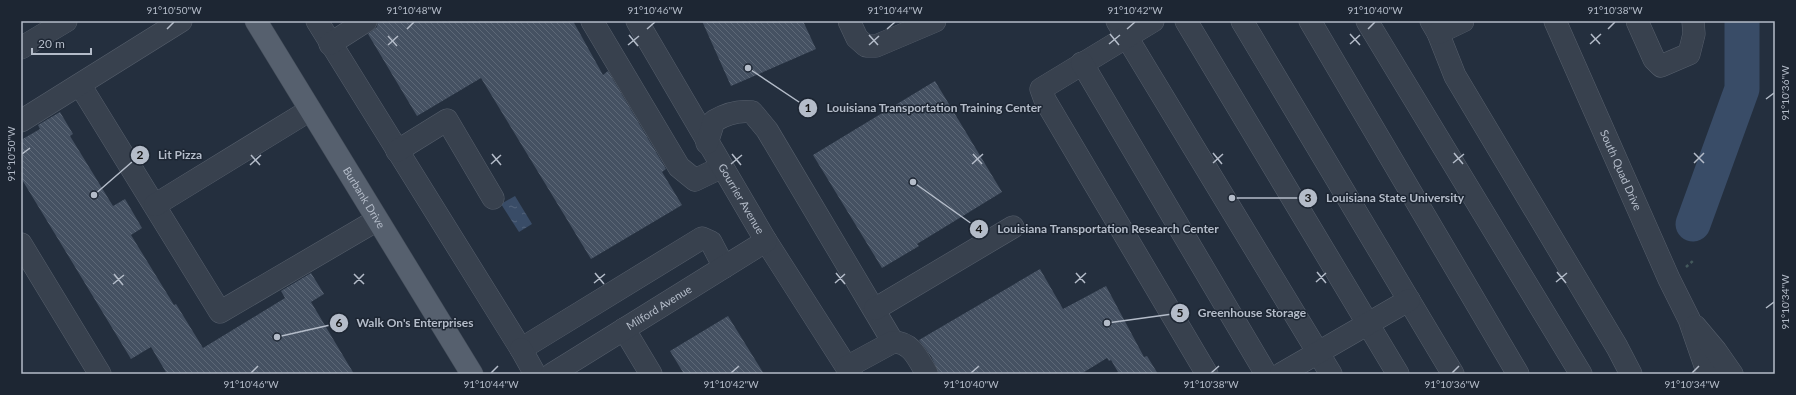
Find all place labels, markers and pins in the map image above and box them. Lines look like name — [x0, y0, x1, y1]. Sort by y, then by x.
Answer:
callout: Louisiana Transportation Training Center — [798, 96, 1050, 120]
callout: Lit Pizza — [130, 143, 210, 167]
callout: Louisiana State University — [1298, 186, 1472, 210]
callout: Louisiana Transportation Research Center — [969, 217, 1227, 241]
callout: Greenhouse Storage — [1170, 301, 1314, 325]
callout: Walk On's Enterprises — [329, 311, 482, 335]

